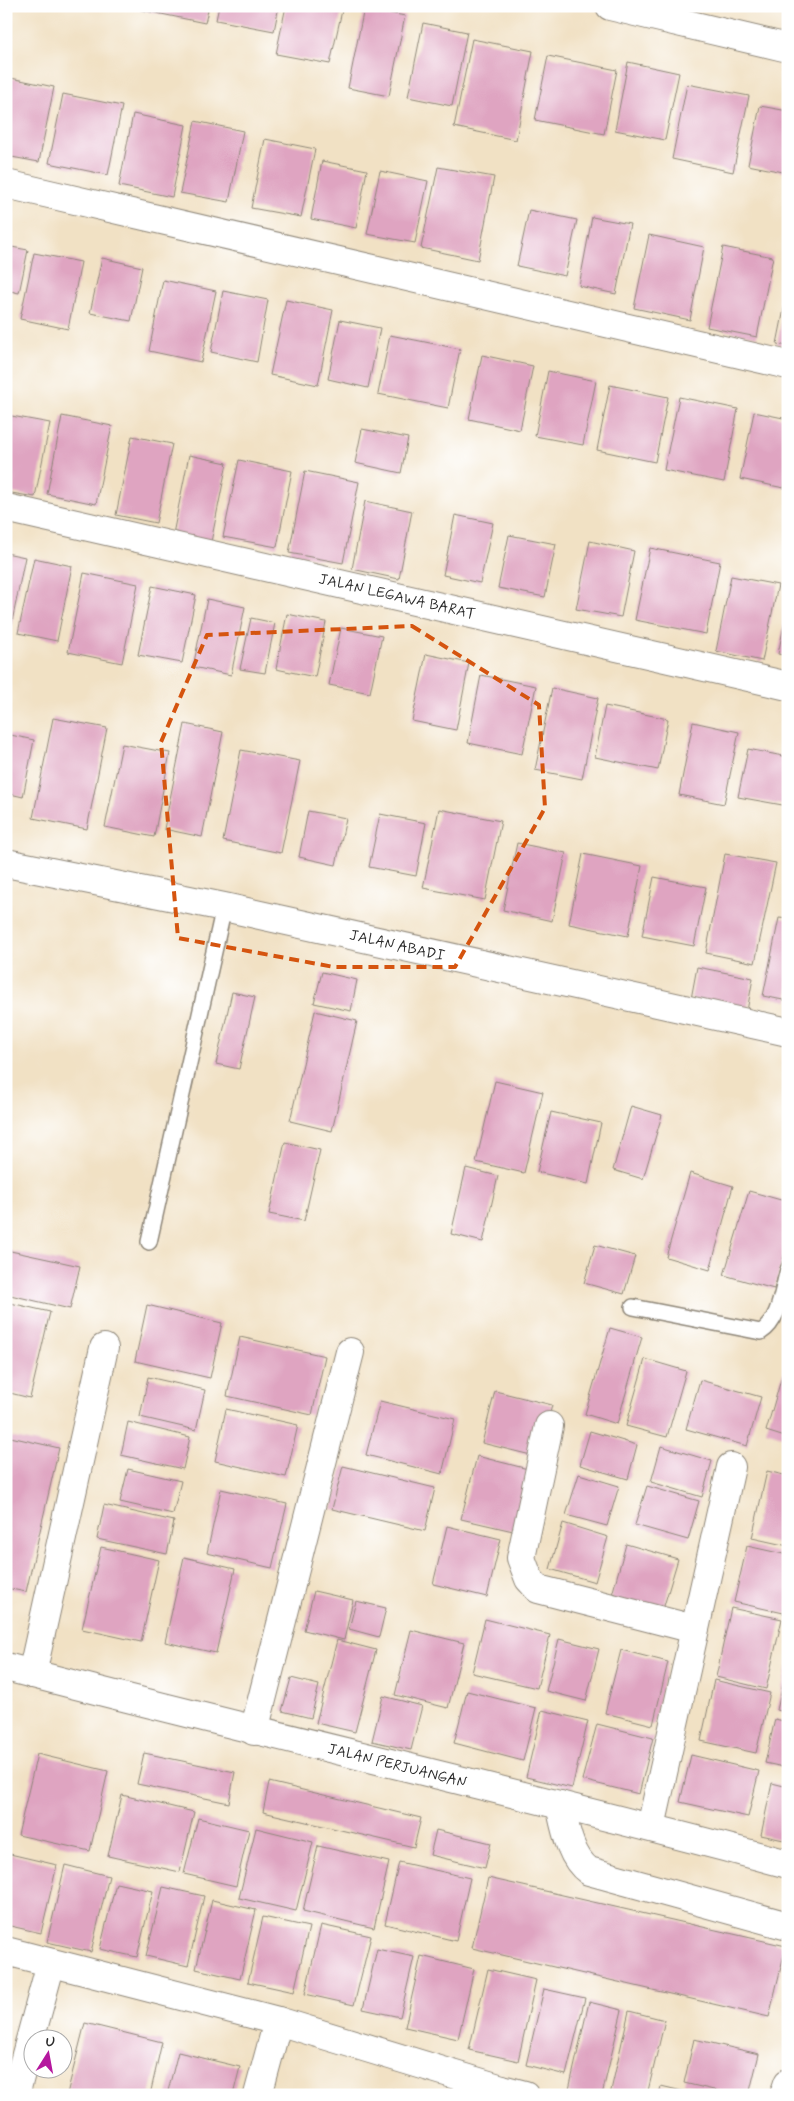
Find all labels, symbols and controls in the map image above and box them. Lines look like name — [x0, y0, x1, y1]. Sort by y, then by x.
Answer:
street label: JALAN LEGAWA BARAT — [317, 569, 477, 625]
street label: JALAN ABADI — [347, 925, 447, 967]
street label: JALAN PERJUANGAN — [326, 1739, 469, 1793]
north arrow — [22, 2028, 72, 2078]
text: U — [44, 2033, 56, 2052]

